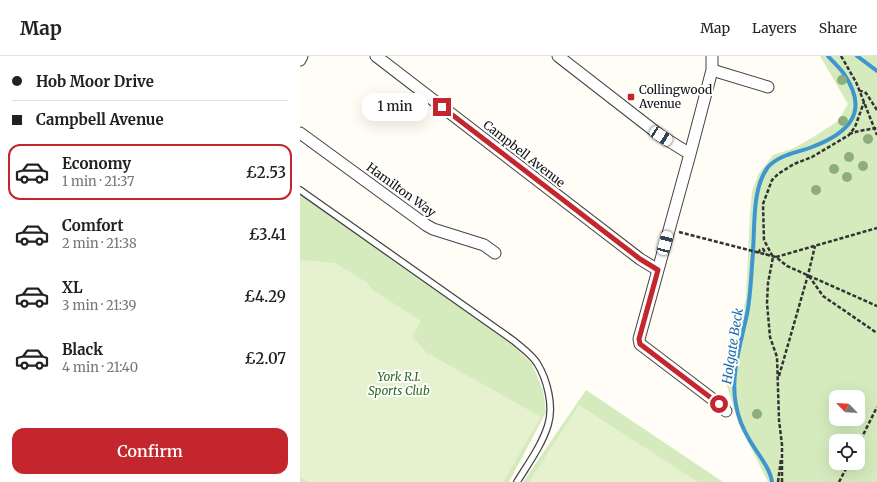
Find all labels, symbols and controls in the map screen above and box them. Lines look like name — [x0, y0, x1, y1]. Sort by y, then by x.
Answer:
text: Map — [20, 16, 62, 40]
text: Map — [700, 19, 730, 37]
text: Layers — [752, 19, 797, 37]
text: Share — [819, 19, 857, 37]
text: Hob Moor Drive — [36, 72, 154, 91]
place label: Collingwood Avenue — [638, 82, 712, 111]
marker: Collingwood Avenue — [626, 92, 636, 102]
callout: 1 min — [362, 93, 428, 121]
text: 1 min — [378, 98, 412, 115]
route end — [433, 98, 451, 116]
text: Campbell Avenue — [36, 110, 164, 129]
street label: Campbell Avenue — [480, 117, 568, 190]
car — [648, 124, 674, 148]
icon: car — [14, 154, 50, 190]
text: Economy — [62, 154, 131, 173]
street label: Hamilton Way — [364, 159, 439, 220]
text: £2.53 — [246, 163, 286, 182]
text: 1 min · 21:37 — [62, 173, 134, 190]
icon: car — [14, 216, 50, 252]
text: Comfort — [62, 216, 123, 235]
text: £3.41 — [248, 225, 286, 244]
car — [656, 230, 674, 256]
text: 2 min · 21:38 — [62, 235, 137, 252]
icon: car — [14, 278, 50, 314]
text: XL — [62, 278, 83, 297]
text: £4.29 — [244, 287, 286, 306]
text: 3 min · 21:39 — [62, 297, 136, 314]
water label: Holgate Beck — [718, 307, 747, 386]
icon: car — [14, 340, 50, 376]
text: Black — [62, 340, 103, 359]
text: £2.07 — [245, 349, 286, 368]
text: 4 min · 21:40 — [62, 359, 138, 376]
park label: York R.I. Sports Club — [368, 369, 430, 398]
north arrow — [829, 390, 865, 426]
map controls — [829, 390, 865, 470]
route start — [710, 395, 728, 413]
button: Confirm — [12, 428, 288, 474]
button: locate — [829, 434, 865, 470]

